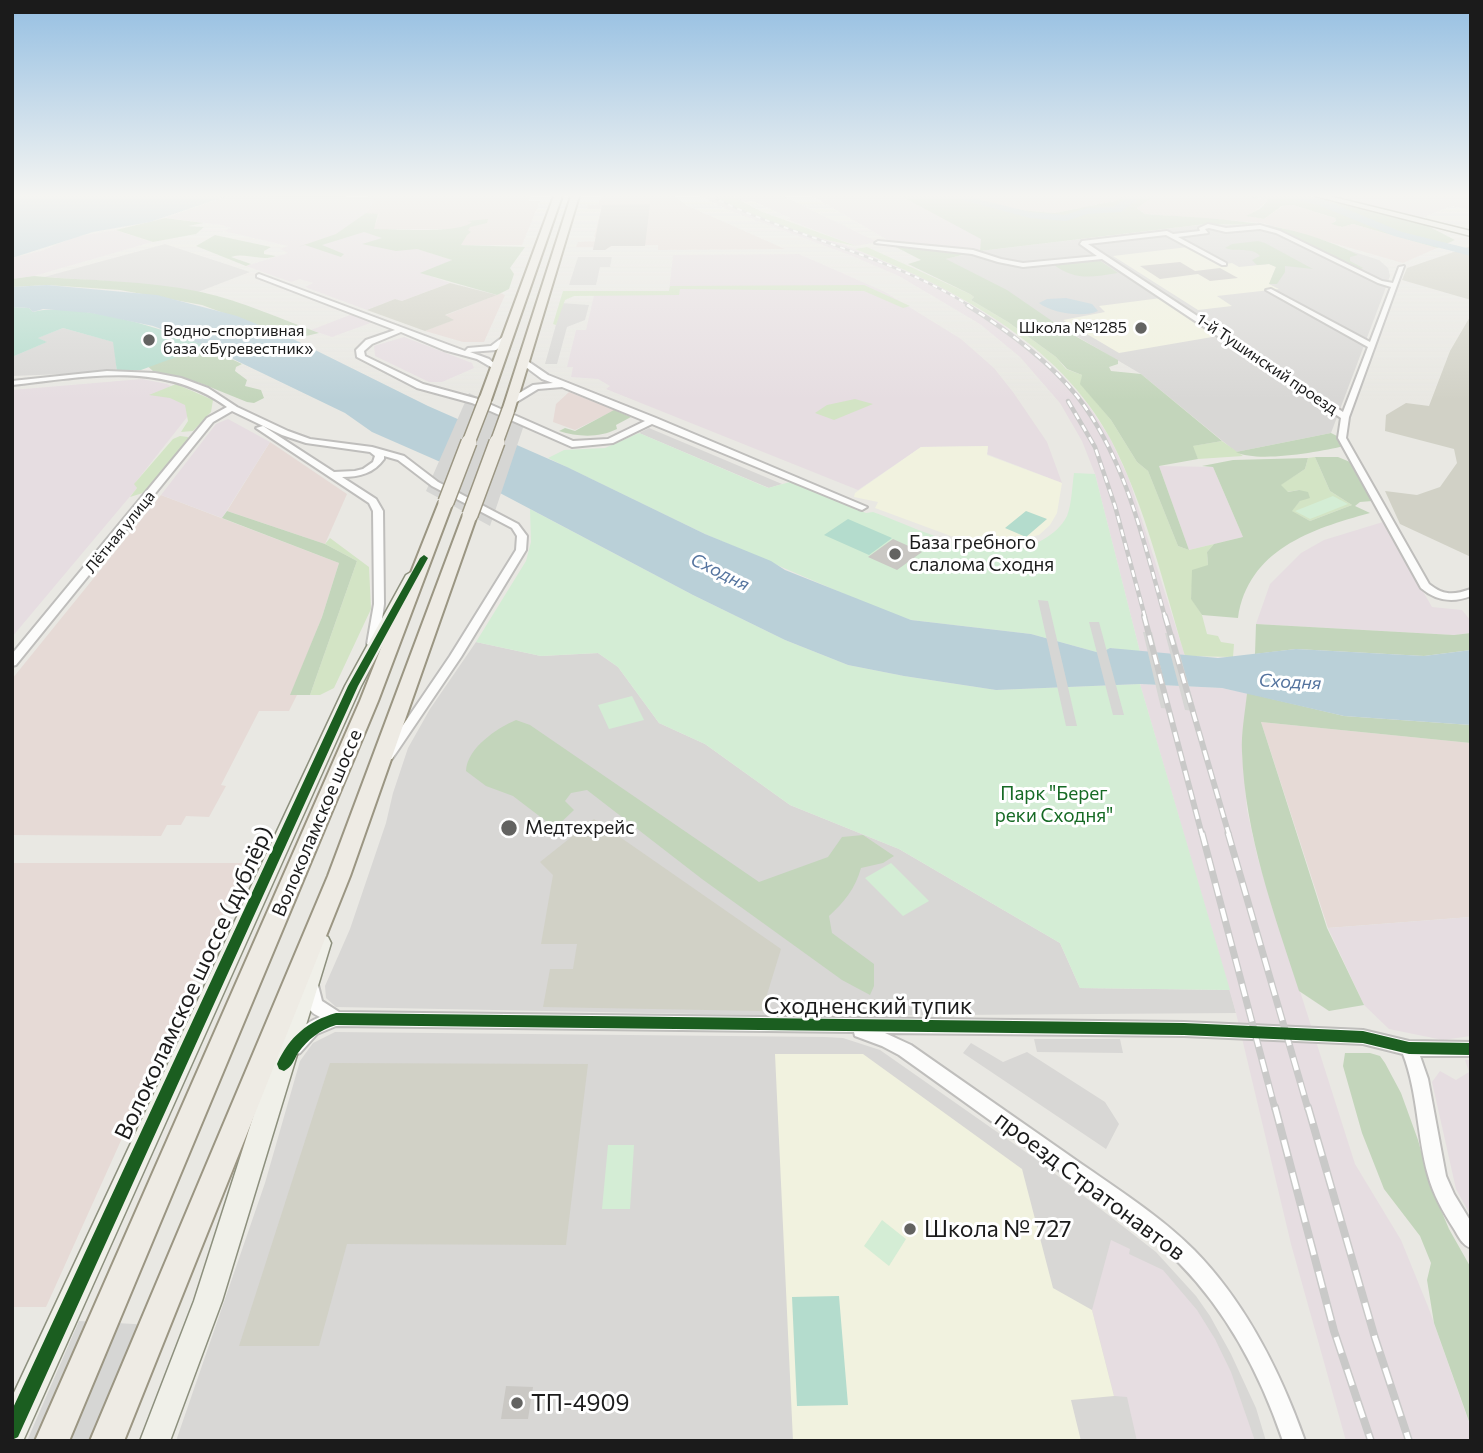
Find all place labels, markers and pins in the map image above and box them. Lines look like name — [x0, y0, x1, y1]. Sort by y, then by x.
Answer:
place label: Школа №1285 — [1019, 318, 1127, 338]
marker: Школа №1285 — [1133, 320, 1149, 336]
place label: Водно-спортивная база «Буревестник» — [163, 321, 313, 359]
marker: Водно-спортивная база «Буревестник» — [141, 332, 157, 348]
place label: База гребного слалома Сходня — [909, 532, 1054, 576]
marker: База гребного слалома Сходня — [887, 546, 903, 562]
place label: Медтехрейс — [525, 817, 635, 839]
marker: Медтехрейс — [499, 818, 519, 838]
place label: Школа № 727 — [924, 1215, 1071, 1243]
marker: Школа № 727 — [902, 1221, 918, 1237]
place label: ТП-4909 — [531, 1389, 629, 1417]
marker: ТП-4909 — [509, 1395, 525, 1411]

